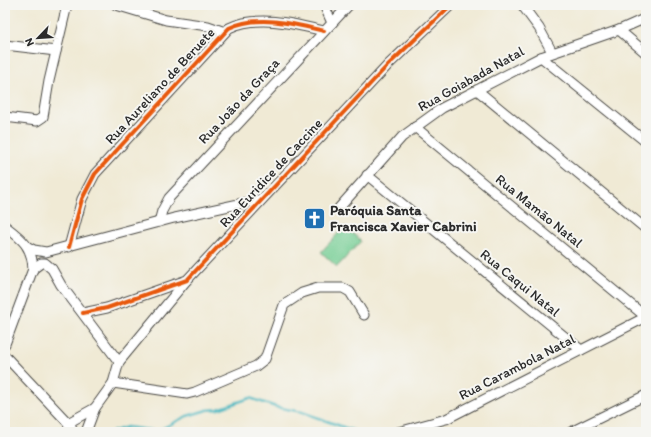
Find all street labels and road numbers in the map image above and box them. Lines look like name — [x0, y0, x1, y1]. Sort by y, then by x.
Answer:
street label: Rua Aureliano de Beruete — [102, 24, 219, 148]
street label: Rua Goiabada Natal — [415, 43, 527, 115]
street label: Rua João da Graça — [195, 54, 284, 147]
street label: Rua Euridice de Caccine — [216, 115, 326, 231]
street label: Rua Mamão Natal — [492, 171, 586, 251]
street label: Rua Caqui Natal — [477, 246, 563, 320]
street label: Rua Carambola Natal — [456, 330, 578, 404]

